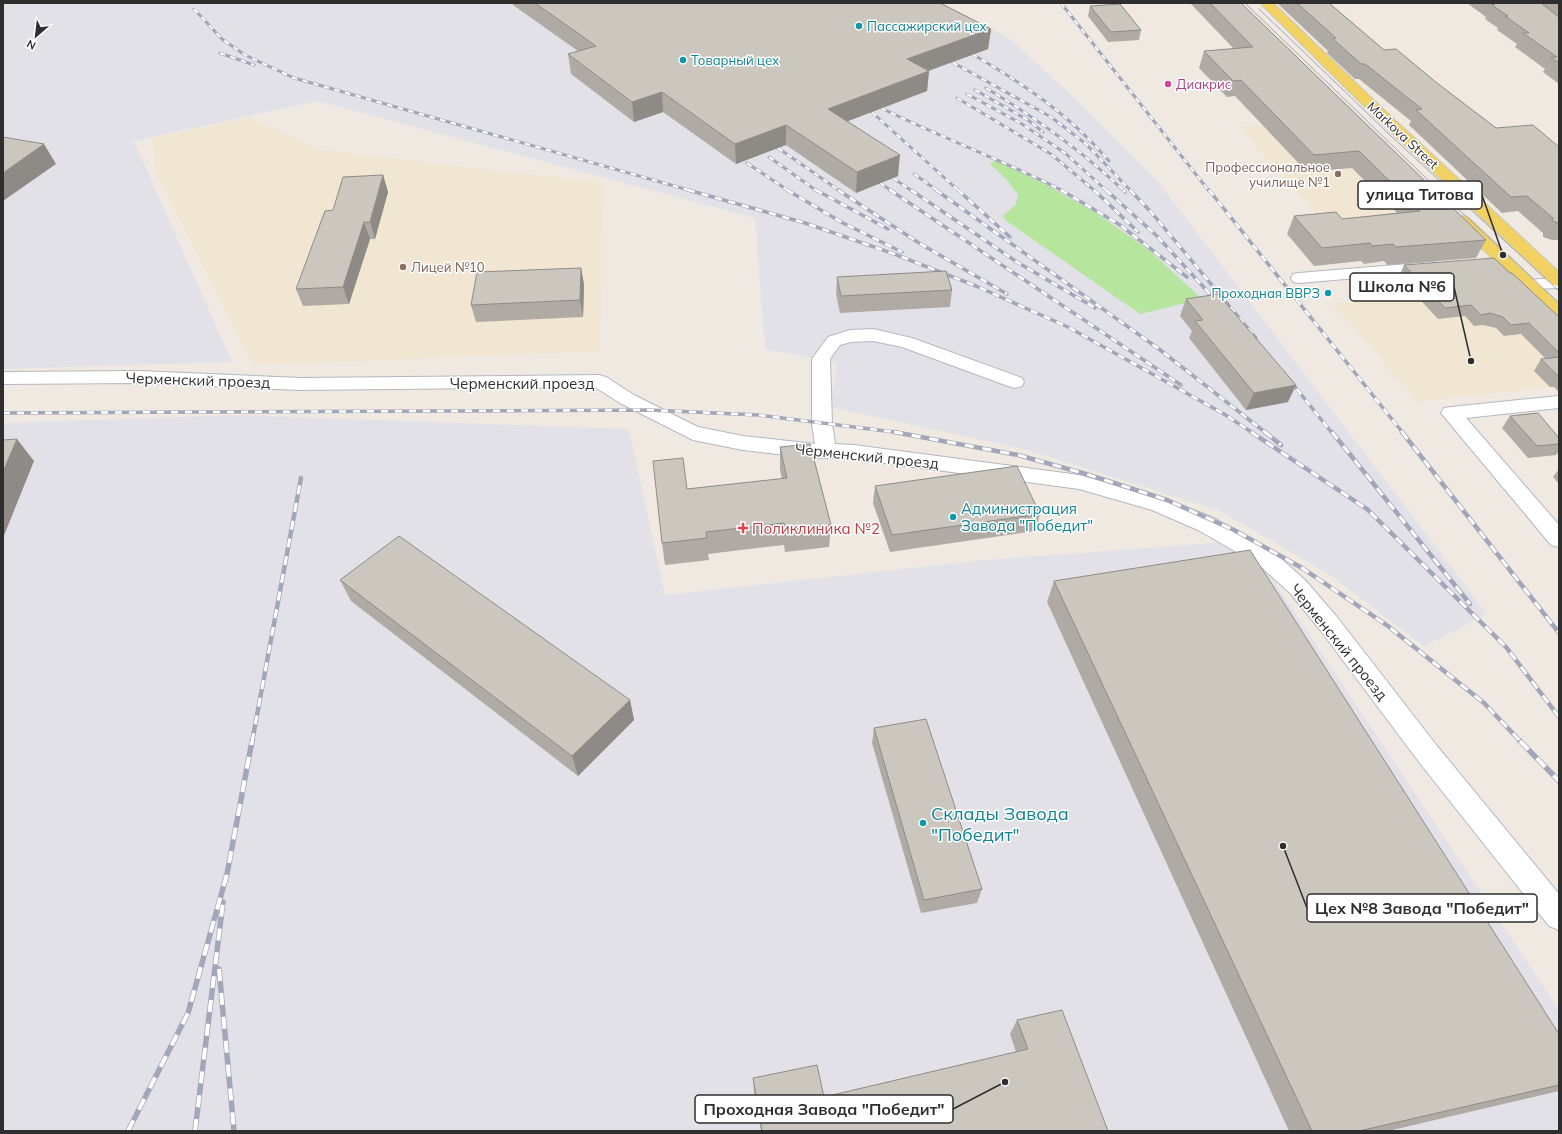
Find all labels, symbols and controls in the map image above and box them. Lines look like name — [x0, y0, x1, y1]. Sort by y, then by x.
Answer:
north arrow — [16, 16, 56, 56]
place label: Пассажирский цех — [867, 18, 987, 34]
marker: Пассажирский цех — [854, 21, 864, 31]
text: N — [24, 37, 38, 53]
place label: Товарный цех — [691, 52, 779, 68]
marker: Товарный цех — [678, 55, 688, 65]
place label: Диакрис — [1176, 76, 1232, 92]
marker: Диакрис — [1163, 79, 1173, 89]
street label: Markova Street — [1364, 98, 1442, 172]
place label: Профессиональное училище №1 — [1205, 159, 1330, 190]
marker: Профессиональное училище №1 — [1333, 169, 1343, 179]
callout: улица Титова — [1358, 181, 1482, 209]
text: улица Титова — [1366, 184, 1474, 204]
place label: Лицей №10 — [411, 259, 485, 275]
marker: Лицей №10 — [398, 262, 408, 272]
callout: Школа №6 — [1350, 273, 1454, 301]
text: Школа №6 — [1358, 276, 1446, 296]
place label: Проходная ВВРЗ — [1211, 285, 1320, 301]
marker: Проходная ВВРЗ — [1323, 288, 1333, 298]
street label: Черменский проезд — [125, 368, 271, 392]
street label: Черменский проезд — [450, 374, 594, 393]
street label: Черменский проезд — [794, 439, 940, 473]
place label: Администрация Завода "Победит" — [961, 499, 1093, 535]
marker: Администрация Завода "Победит" — [948, 512, 958, 522]
place label: Поликлиника №2 — [752, 519, 880, 538]
marker: Поликлиника №2 — [737, 522, 749, 534]
street label: Черменский проезд — [1286, 580, 1392, 704]
place label: Склады Завода "Победит" — [931, 802, 1069, 846]
marker: Склады Завода "Победит" — [918, 818, 928, 828]
callout: Цех №8 Завода "Победит" — [1307, 894, 1537, 922]
text: Цех №8 Завода "Победит" — [1315, 898, 1529, 918]
callout: Проходная Завода "Победит" — [695, 1095, 953, 1123]
text: Проходная Завода "Победит" — [703, 1099, 945, 1119]

